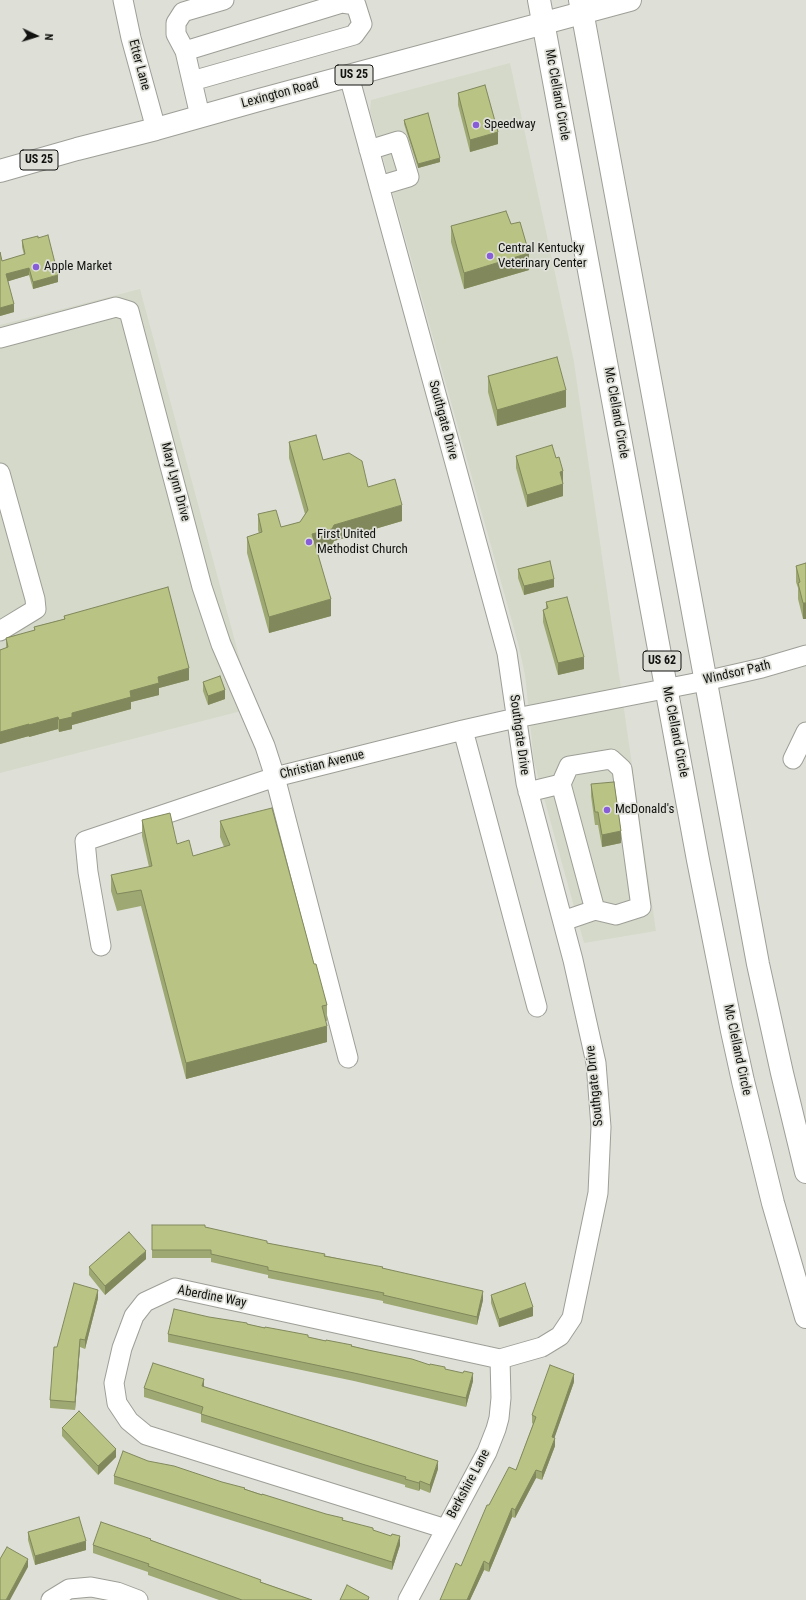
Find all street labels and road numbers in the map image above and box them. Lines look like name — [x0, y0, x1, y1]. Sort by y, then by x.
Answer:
street label: Etter Lane — [125, 38, 153, 92]
street label: Mc Clelland Circle — [541, 48, 573, 142]
road number: US 25 — [335, 65, 373, 85]
street label: Lexington Road — [240, 76, 320, 112]
road number: US 25 — [20, 150, 58, 170]
street label: Mc Clelland Circle — [600, 366, 632, 460]
street label: Southgate Drive — [425, 379, 461, 461]
street label: Mary Lynn Drive — [157, 441, 193, 523]
road number: US 62 — [643, 651, 681, 671]
street label: Windsor Path — [702, 658, 772, 688]
street label: Mc Clelland Circle — [659, 685, 691, 779]
street label: Southgate Drive — [506, 694, 532, 776]
street label: Christian Avenue — [278, 747, 366, 783]
street label: Mc Clelland Circle — [720, 1003, 754, 1097]
street label: Southgate Drive — [583, 1045, 607, 1127]
street label: Aberdine Way — [176, 1283, 248, 1311]
street label: Berkshire Lane — [444, 1447, 494, 1521]

